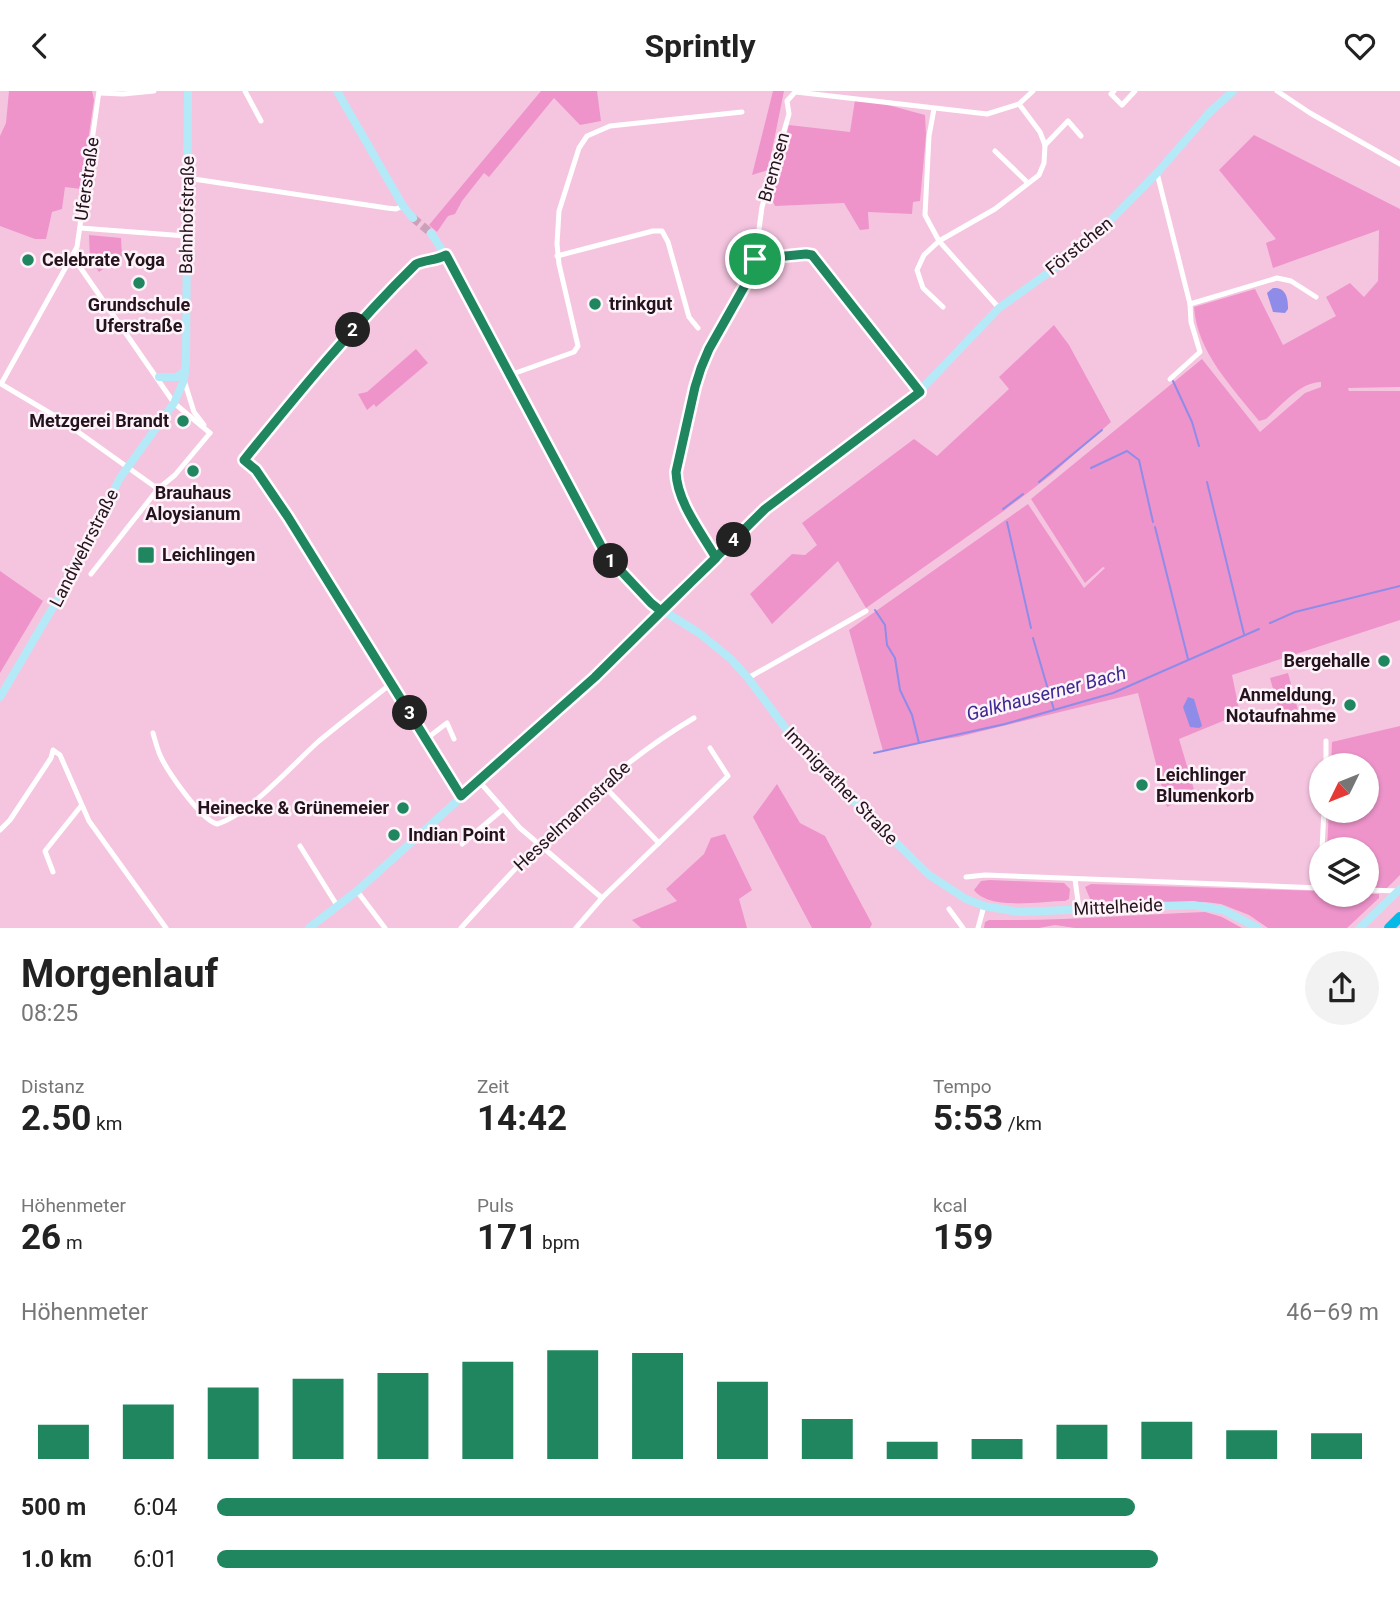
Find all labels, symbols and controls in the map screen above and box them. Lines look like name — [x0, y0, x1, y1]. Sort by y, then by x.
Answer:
icon: back — [21, 27, 59, 65]
text: Sprintly — [644, 27, 756, 65]
icon: heart — [1341, 27, 1379, 65]
street label: Bremsen — [754, 130, 793, 204]
street label: Uferstraße — [70, 136, 103, 222]
street label: Bahnhofstraße — [175, 156, 198, 274]
street label: Förstchen — [1041, 212, 1116, 279]
pin — [725, 229, 785, 289]
icon: arrive — [736, 240, 774, 278]
place label: Celebrate Yoga — [42, 249, 165, 270]
marker: Celebrate Yoga — [20, 252, 36, 268]
marker: Grundschule Uferstraße — [131, 275, 147, 291]
place label: trinkgut — [609, 293, 672, 314]
place label: Grundschule Uferstraße — [88, 294, 190, 336]
marker: trinkgut — [587, 296, 603, 312]
pin: 2 — [336, 313, 370, 347]
text: 2 — [347, 318, 358, 341]
place label: Metzgerei Brandt — [29, 410, 169, 431]
marker: Metzgerei Brandt — [175, 413, 191, 429]
marker: Brauhaus Aloysianum — [185, 463, 201, 479]
place label: Brauhaus Aloysianum — [145, 482, 241, 524]
street label: Landwehrstraße — [45, 485, 122, 610]
pin: 4 — [716, 523, 752, 557]
text: 4 — [728, 528, 739, 551]
pin: 1 — [594, 543, 628, 579]
place label: Leichlingen — [162, 544, 255, 565]
marker: Leichlingen — [136, 545, 156, 565]
text: 1 — [605, 549, 616, 572]
place label: Bergehalle — [1283, 650, 1370, 671]
marker: Bergehalle — [1376, 653, 1392, 669]
water label: Galkhauserner Bach — [964, 661, 1129, 726]
place label: Anmeldung, Notaufnahme — [1226, 684, 1336, 726]
pin: 3 — [392, 695, 428, 731]
marker: Anmeldung, Notaufnahme — [1342, 697, 1358, 713]
text: 3 — [404, 701, 415, 724]
street label: Immigrather Straße — [780, 723, 903, 849]
north arrow — [1309, 753, 1379, 823]
map controls — [1309, 753, 1379, 907]
street label: Hesselmannstraße — [509, 756, 634, 875]
place label: Leichlinger Blumenkorb — [1156, 764, 1254, 806]
marker: Leichlinger Blumenkorb — [1134, 777, 1150, 793]
place label: Heinecke & Grünemeier — [198, 797, 389, 818]
marker: Heinecke & Grünemeier — [395, 800, 411, 816]
place label: Indian Point — [408, 824, 505, 845]
marker: Indian Point — [386, 827, 402, 843]
button: layers — [1309, 837, 1379, 907]
street label: Mittelheide — [1073, 894, 1163, 919]
button: share — [1305, 951, 1379, 1025]
text: Morgenlauf — [21, 952, 218, 996]
text: 08:25 — [21, 1000, 78, 1027]
text: Distanz — [21, 1075, 84, 1098]
text: Zeit — [477, 1075, 509, 1098]
text: Tempo — [933, 1075, 992, 1098]
text: 2.50 — [21, 1098, 91, 1139]
text: 14:42 — [477, 1098, 567, 1139]
text: 5:53 — [933, 1098, 1003, 1139]
text: km — [91, 1112, 122, 1135]
text: /km — [1003, 1112, 1042, 1135]
text: Höhenmeter — [21, 1194, 126, 1217]
text: Puls — [477, 1194, 514, 1217]
text: kcal — [933, 1194, 967, 1217]
text: 26 — [21, 1217, 61, 1258]
text: 171 — [477, 1217, 537, 1258]
text: 159 — [933, 1217, 993, 1258]
text: m — [61, 1231, 83, 1254]
text: bpm — [537, 1231, 580, 1254]
text: Höhenmeter — [21, 1299, 148, 1326]
text: 46–69 m — [1286, 1299, 1379, 1326]
text: 500 m — [21, 1494, 86, 1521]
text: 6:04 — [133, 1494, 177, 1521]
text: 1.0 km — [21, 1546, 92, 1573]
text: 6:01 — [133, 1546, 177, 1573]

